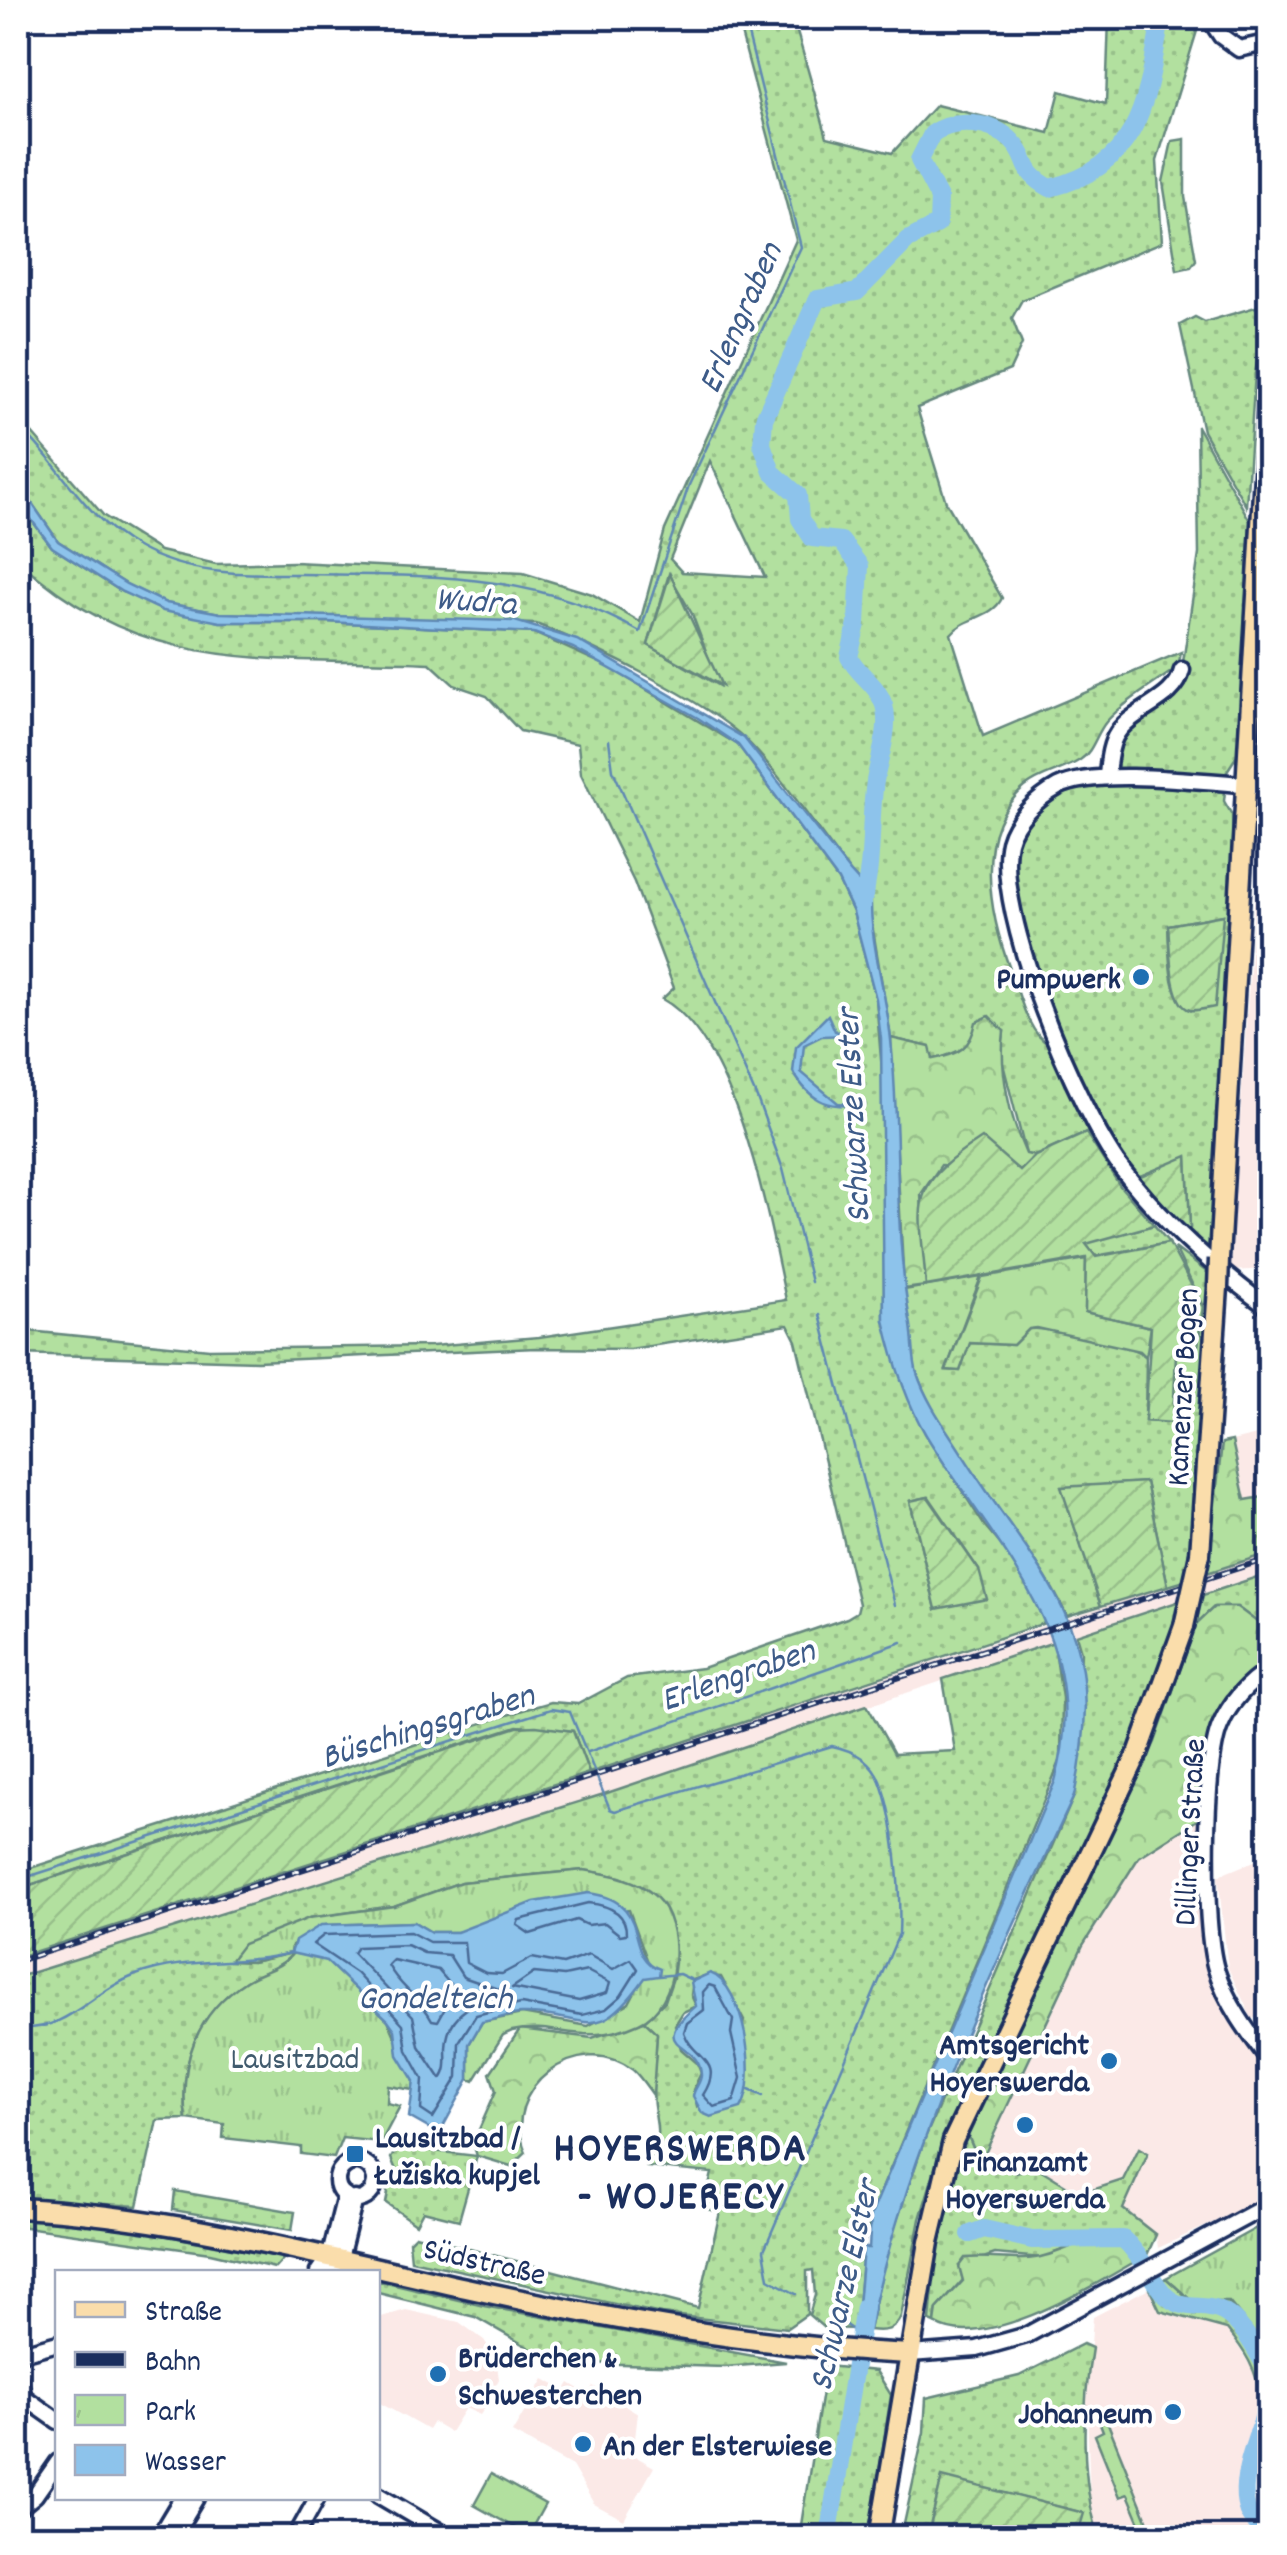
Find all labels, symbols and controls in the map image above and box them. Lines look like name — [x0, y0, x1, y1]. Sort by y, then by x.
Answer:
water label: Erlengraben — [687, 234, 799, 402]
water label: Wudra — [434, 576, 519, 632]
place label: Pumpwerk — [996, 959, 1121, 1005]
marker: Pumpwerk — [1130, 966, 1152, 988]
water label: Schwarze Elster — [825, 1003, 887, 1224]
street label: Kamenzer Bogen — [1158, 1287, 1214, 1488]
water label: Erlengraben — [655, 1627, 824, 1727]
water label: Büschingsgraben — [316, 1672, 543, 1785]
street label: Dillinger Straße — [1165, 1737, 1221, 1927]
water label: Gondelteich — [358, 1976, 513, 2026]
place label: Amtsgericht Hoyerswerda — [929, 2025, 1090, 2108]
park label: Lausitzbad — [230, 2039, 360, 2085]
marker: Amtsgericht Hoyerswerda — [1098, 2050, 1120, 2072]
marker: Finanzamt Hoyerswerda — [1014, 2114, 1036, 2136]
place label: Lausitzbad / Łužiska kupjel — [373, 2118, 540, 2201]
district label: HOYERSWERDA - WOJERECY — [554, 2122, 808, 2230]
place label: Finanzamt Hoyerswerda — [945, 2142, 1106, 2225]
marker: Lausitzbad / Łužiska kupjel — [344, 2143, 366, 2165]
water label: Schwarze Elster — [798, 2172, 896, 2396]
street label: Südstraße — [418, 2228, 550, 2301]
legend — [55, 2270, 380, 2500]
text: Straße — [145, 2293, 222, 2336]
place label: Brüderchen & Schwesterchen — [458, 2338, 642, 2421]
text: Bahn — [145, 2343, 201, 2386]
marker: Brüderchen & Schwesterchen — [427, 2363, 449, 2385]
text: Park — [145, 2393, 196, 2436]
place label: Johanneum — [1018, 2394, 1153, 2440]
marker: Johanneum — [1162, 2401, 1184, 2423]
place label: An der Elsterwiese — [603, 2426, 832, 2472]
marker: An der Elsterwiese — [572, 2433, 594, 2455]
text: Wasser — [145, 2443, 226, 2486]

